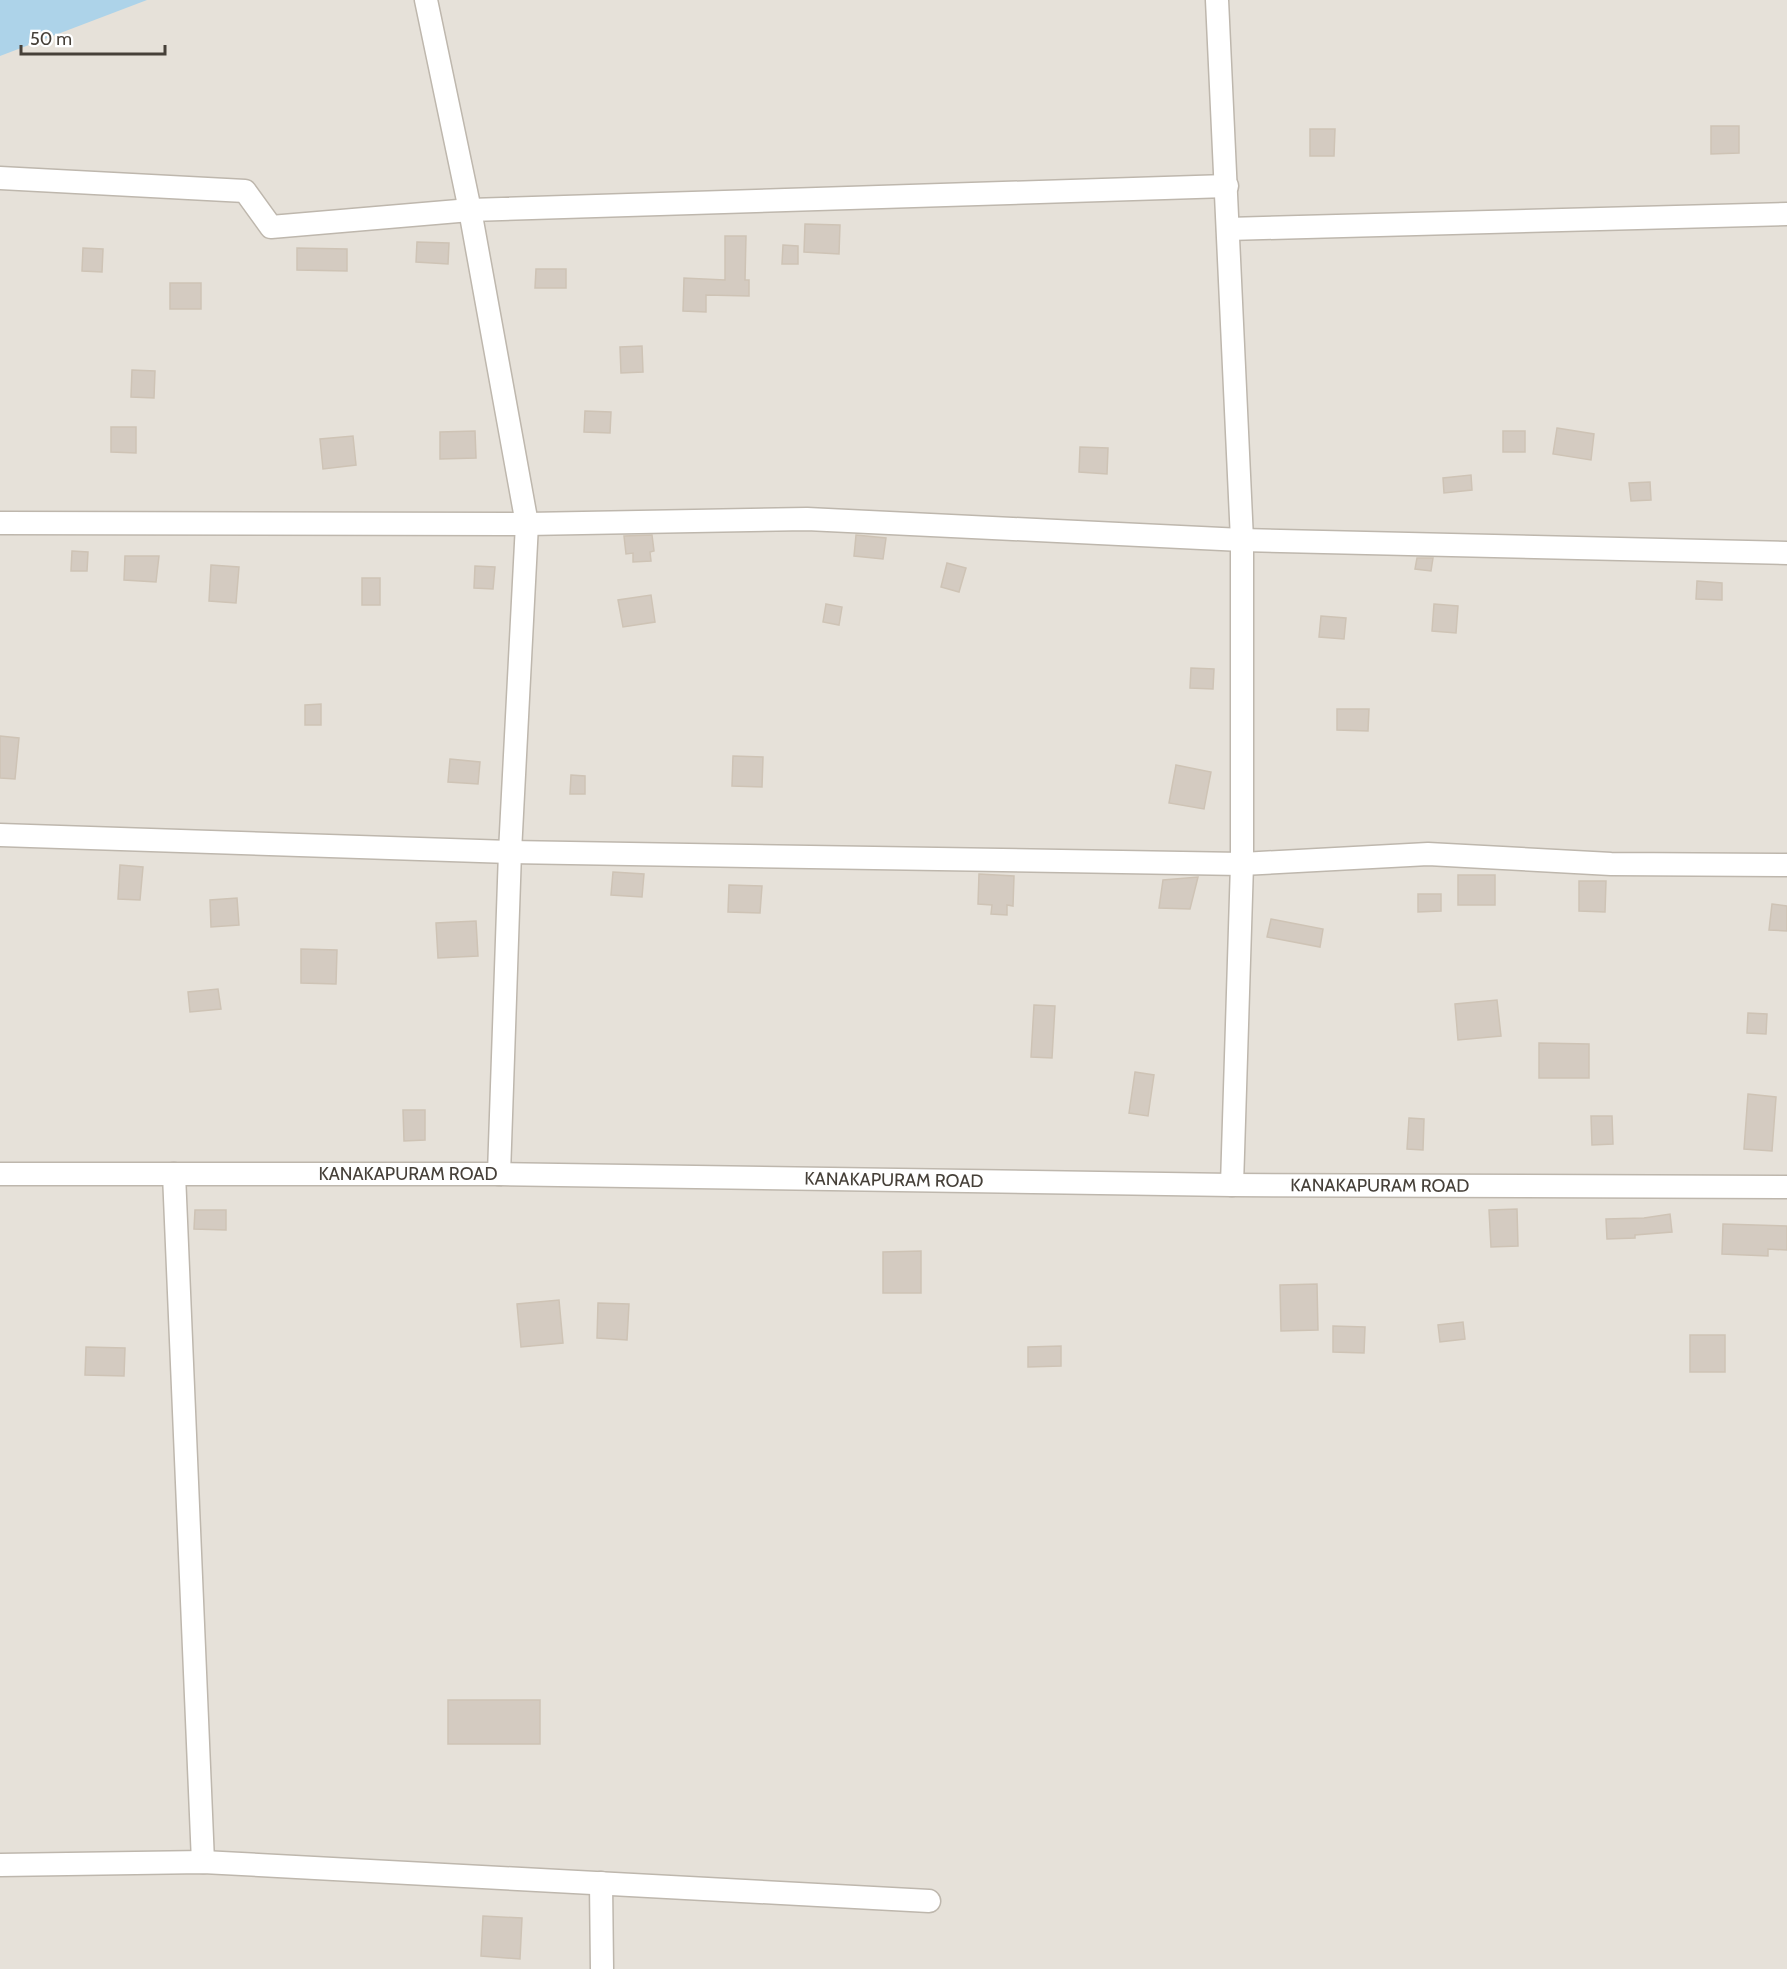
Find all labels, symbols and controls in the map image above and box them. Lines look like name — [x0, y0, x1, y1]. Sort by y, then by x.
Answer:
scale bar — [21, 18, 165, 56]
text: 50 m — [30, 28, 72, 50]
street label: KANAKAPURAM ROAD — [318, 1163, 498, 1185]
street label: KANAKAPURAM ROAD — [804, 1168, 984, 1192]
street label: KANAKAPURAM ROAD — [1290, 1174, 1469, 1197]

